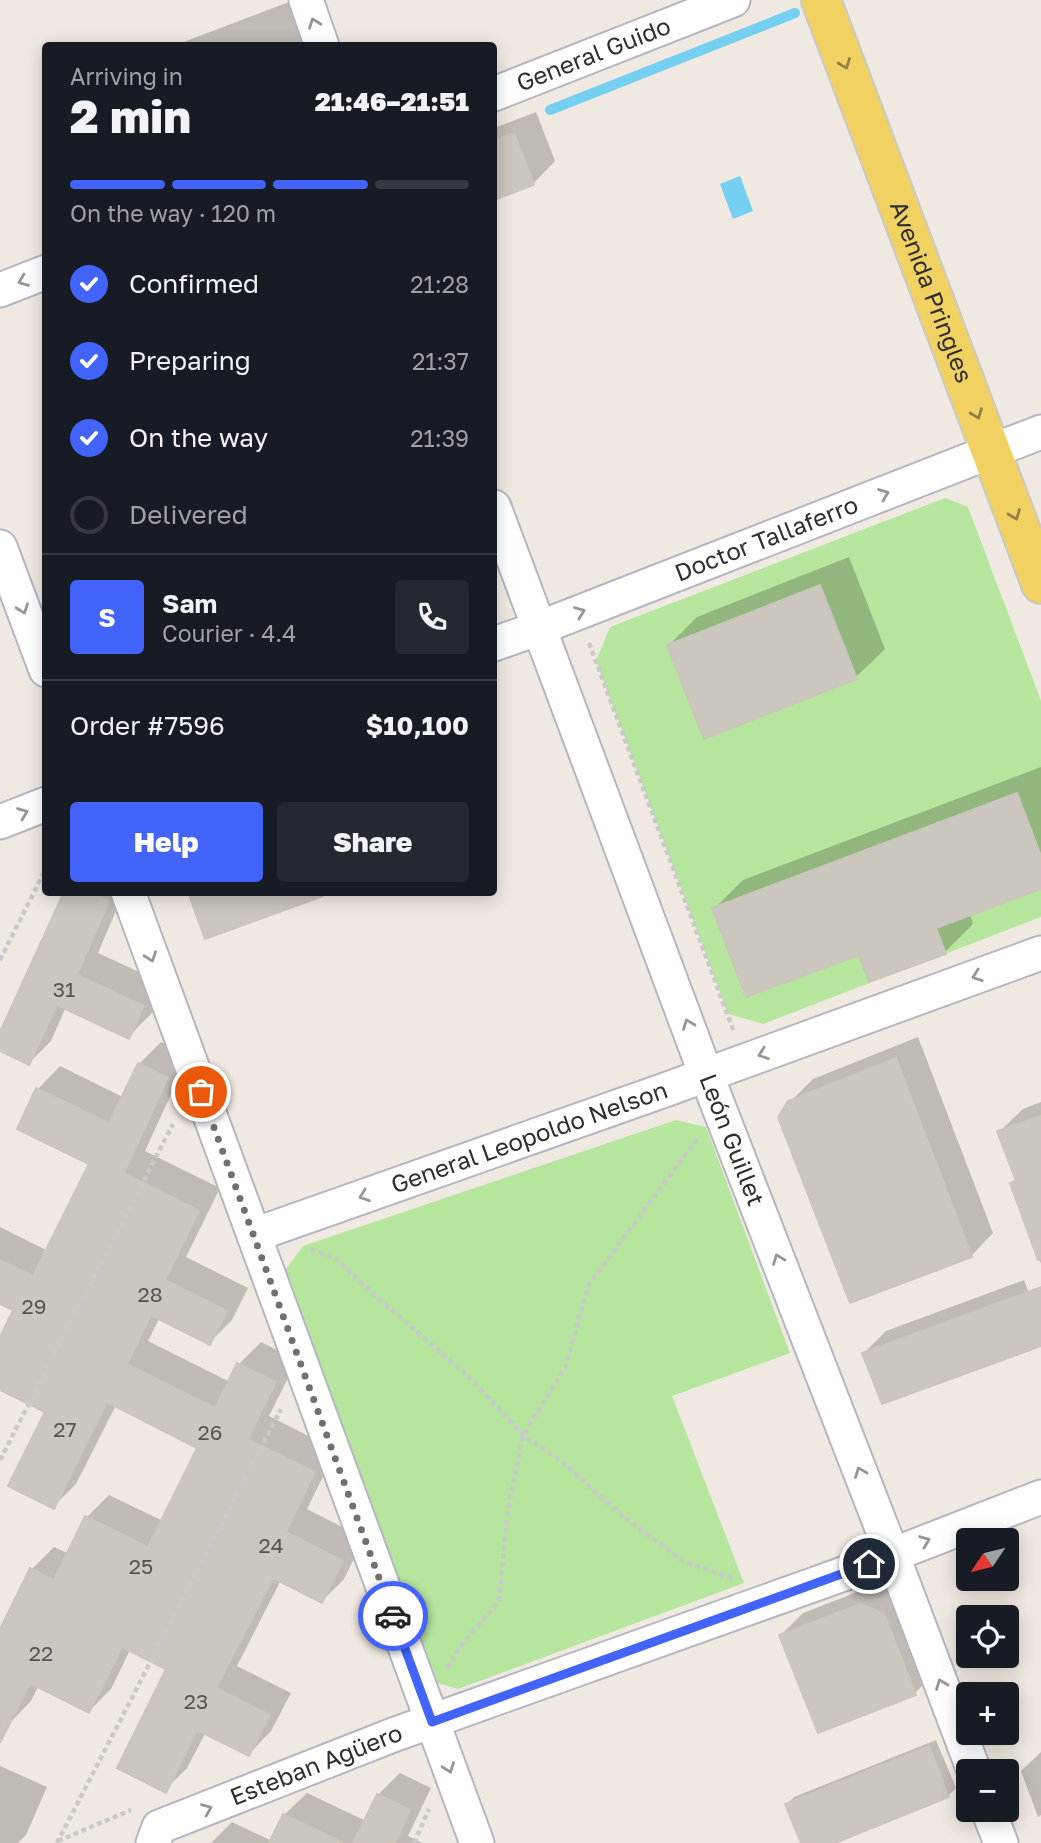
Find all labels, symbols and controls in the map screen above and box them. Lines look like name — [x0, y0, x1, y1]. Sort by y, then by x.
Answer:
street label: General Guido — [512, 10, 674, 97]
one-way arrow — [308, 17, 322, 29]
one-way arrow — [837, 57, 851, 69]
text: Arriving in — [70, 62, 183, 90]
text: 21:46–21:51 — [315, 86, 469, 117]
text: 2 min — [70, 88, 191, 143]
street label: Avenida Pringles — [885, 196, 980, 387]
text: On the way · 120 m — [70, 199, 276, 227]
icon: check — [70, 265, 108, 303]
text: Confirmed — [129, 268, 259, 299]
text: 21:28 — [410, 270, 469, 298]
one-way arrow — [17, 272, 29, 286]
icon: check — [70, 342, 108, 380]
text: Preparing — [129, 345, 251, 376]
text: 21:37 — [412, 347, 469, 375]
one-way arrow — [968, 408, 982, 420]
icon: check — [70, 419, 108, 457]
text: On the way — [129, 422, 268, 453]
text: 21:39 — [410, 424, 469, 452]
one-way arrow — [877, 488, 889, 502]
street label: Doctor Tallaferro — [670, 489, 862, 587]
text: Delivered — [129, 499, 248, 530]
one-way arrow — [1007, 509, 1021, 521]
button: phone — [395, 580, 469, 654]
text: Sam — [162, 588, 217, 619]
one-way arrow — [14, 602, 28, 614]
text: S — [98, 602, 116, 633]
one-way arrow — [574, 606, 586, 620]
text: Courier · 4.4 — [162, 619, 296, 647]
text: Order #7596 — [70, 710, 225, 741]
text: $10,100 — [366, 710, 469, 741]
button: Help — [70, 802, 263, 882]
button: Share — [277, 802, 469, 882]
one-way arrow — [16, 808, 28, 822]
one-way arrow — [143, 950, 157, 962]
one-way arrow — [971, 968, 983, 982]
house number: 31 — [53, 976, 75, 1002]
one-way arrow — [682, 1019, 696, 1031]
one-way arrow — [758, 1046, 770, 1060]
pin — [171, 1062, 231, 1122]
street label: León Guillet — [694, 1069, 772, 1209]
icon: bag — [182, 1073, 220, 1111]
street label: General Leopoldo Nelson — [387, 1074, 671, 1199]
one-way arrow — [359, 1188, 371, 1202]
one-way arrow — [772, 1254, 786, 1266]
house number: 28 — [138, 1281, 163, 1307]
house number: 29 — [22, 1293, 46, 1319]
house number: 27 — [53, 1416, 77, 1442]
house number: 26 — [198, 1419, 222, 1445]
one-way arrow — [854, 1466, 868, 1478]
north arrow — [956, 1528, 1018, 1591]
map controls — [956, 1528, 1019, 1822]
house number: 24 — [259, 1532, 284, 1558]
pin — [839, 1534, 899, 1594]
one-way arrow — [919, 1536, 931, 1550]
icon: home — [850, 1545, 888, 1583]
house number: 25 — [129, 1553, 153, 1579]
courier — [358, 1581, 428, 1651]
icon: car — [374, 1597, 412, 1635]
button: locate — [956, 1605, 1019, 1668]
house number: 22 — [29, 1640, 53, 1666]
one-way arrow — [935, 1679, 949, 1691]
button: + — [956, 1682, 1019, 1745]
house number: 23 — [184, 1688, 208, 1714]
street label: Esteban Agüero — [225, 1717, 406, 1811]
button: − — [956, 1759, 1019, 1822]
one-way arrow — [441, 1762, 455, 1774]
one-way arrow — [200, 1803, 212, 1817]

